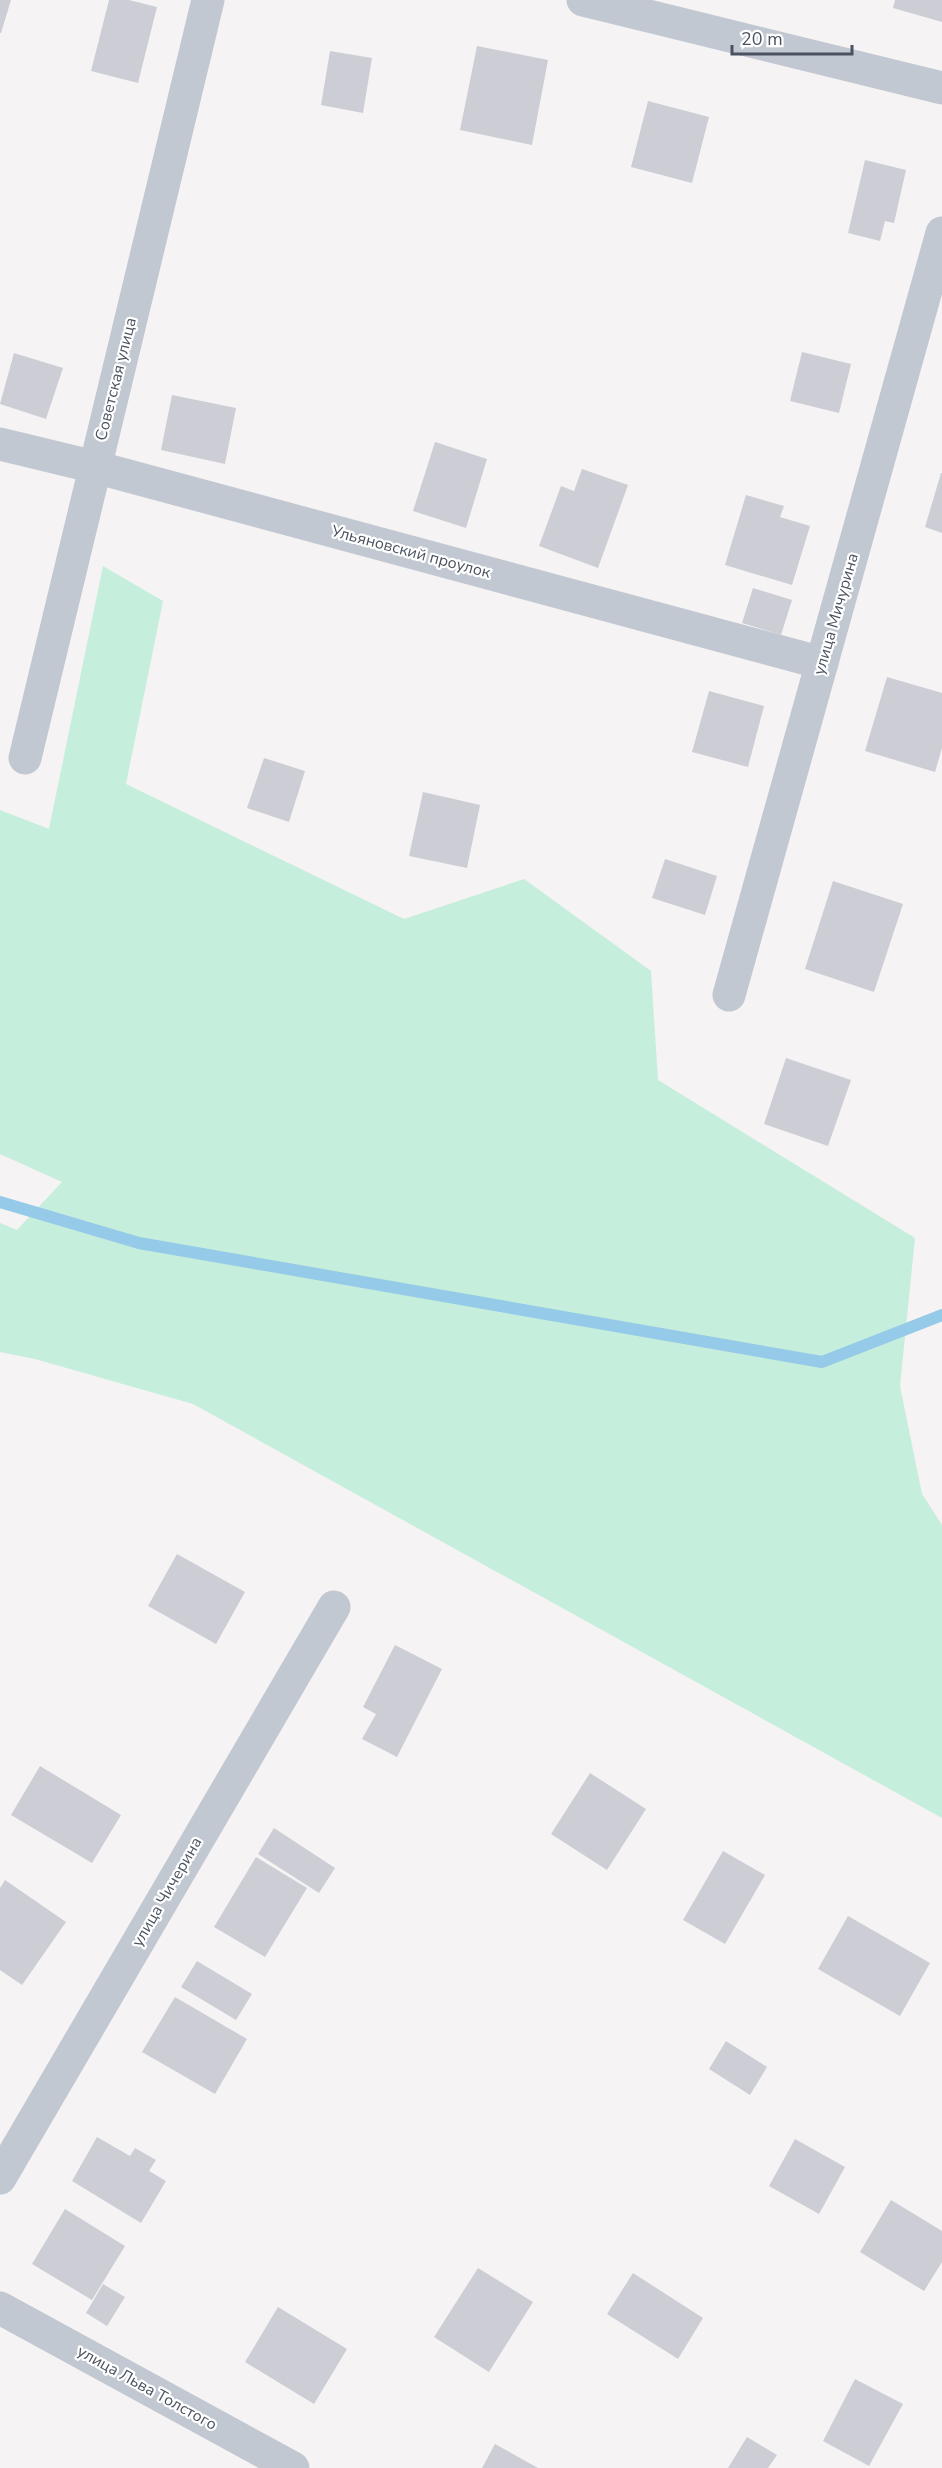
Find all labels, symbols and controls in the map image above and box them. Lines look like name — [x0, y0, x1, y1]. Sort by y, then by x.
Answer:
scale bar — [732, 18, 852, 56]
text: 20 m — [741, 27, 783, 51]
street label: Советская улица — [90, 315, 142, 443]
street label: Ульяновский проулок — [328, 520, 494, 584]
street label: улица Мичурина — [808, 550, 864, 678]
street label: улица Чичерина — [127, 1833, 207, 1951]
street label: улица Льва Толстого — [73, 2340, 221, 2436]

